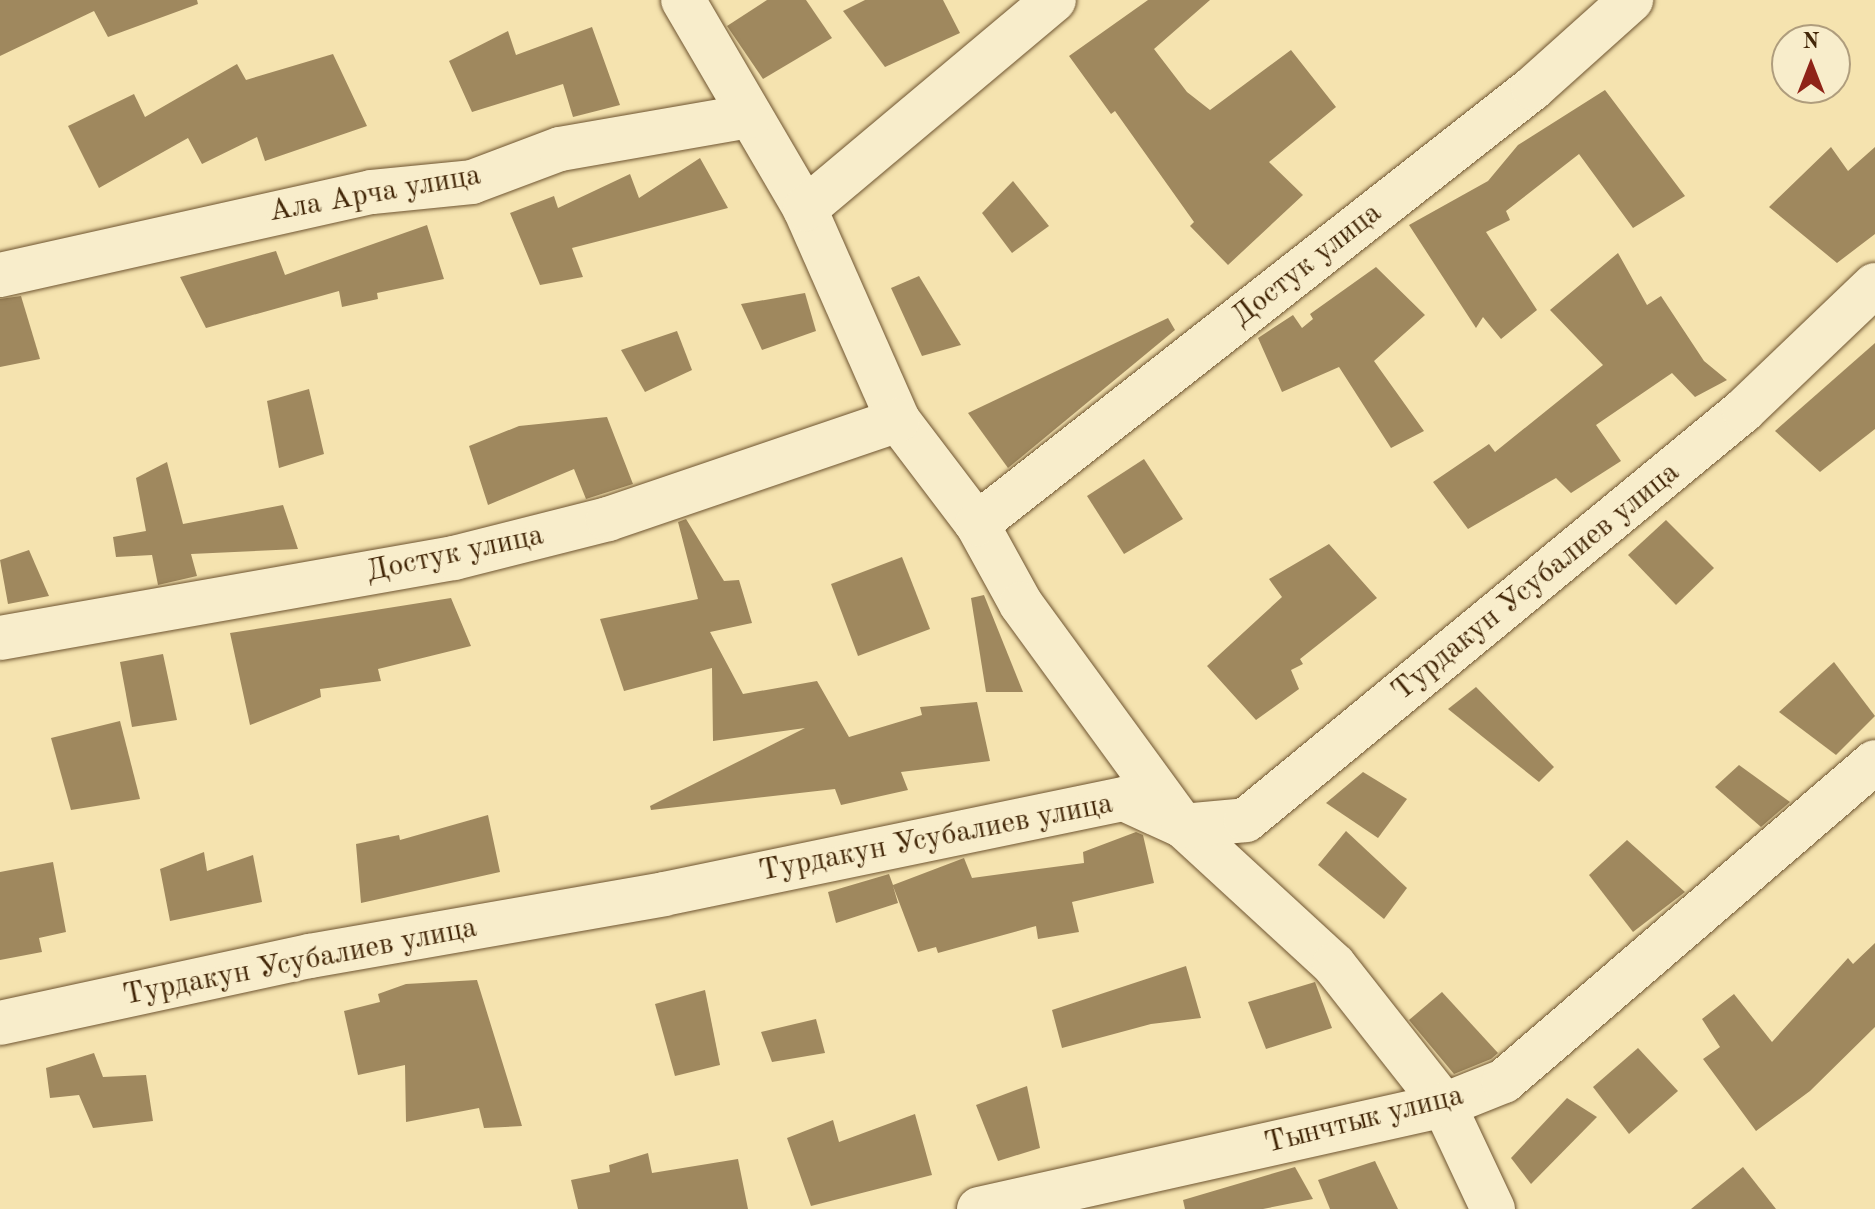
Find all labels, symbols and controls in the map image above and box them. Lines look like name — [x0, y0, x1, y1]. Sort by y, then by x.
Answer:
north arrow — [1771, 24, 1851, 104]
text: N — [1803, 31, 1819, 53]
street label: Ала Арча улица — [266, 158, 484, 230]
street label: Достук улица — [1225, 195, 1389, 335]
street label: Турдакун Усубалиев улица — [1385, 455, 1687, 709]
street label: Достук улица — [363, 518, 547, 590]
street label: Турдакун Усубалиев улица — [756, 786, 1116, 890]
street label: Турдакун Усубалиев улица — [120, 910, 480, 1014]
street label: Тынчтык улица — [1261, 1078, 1467, 1162]

